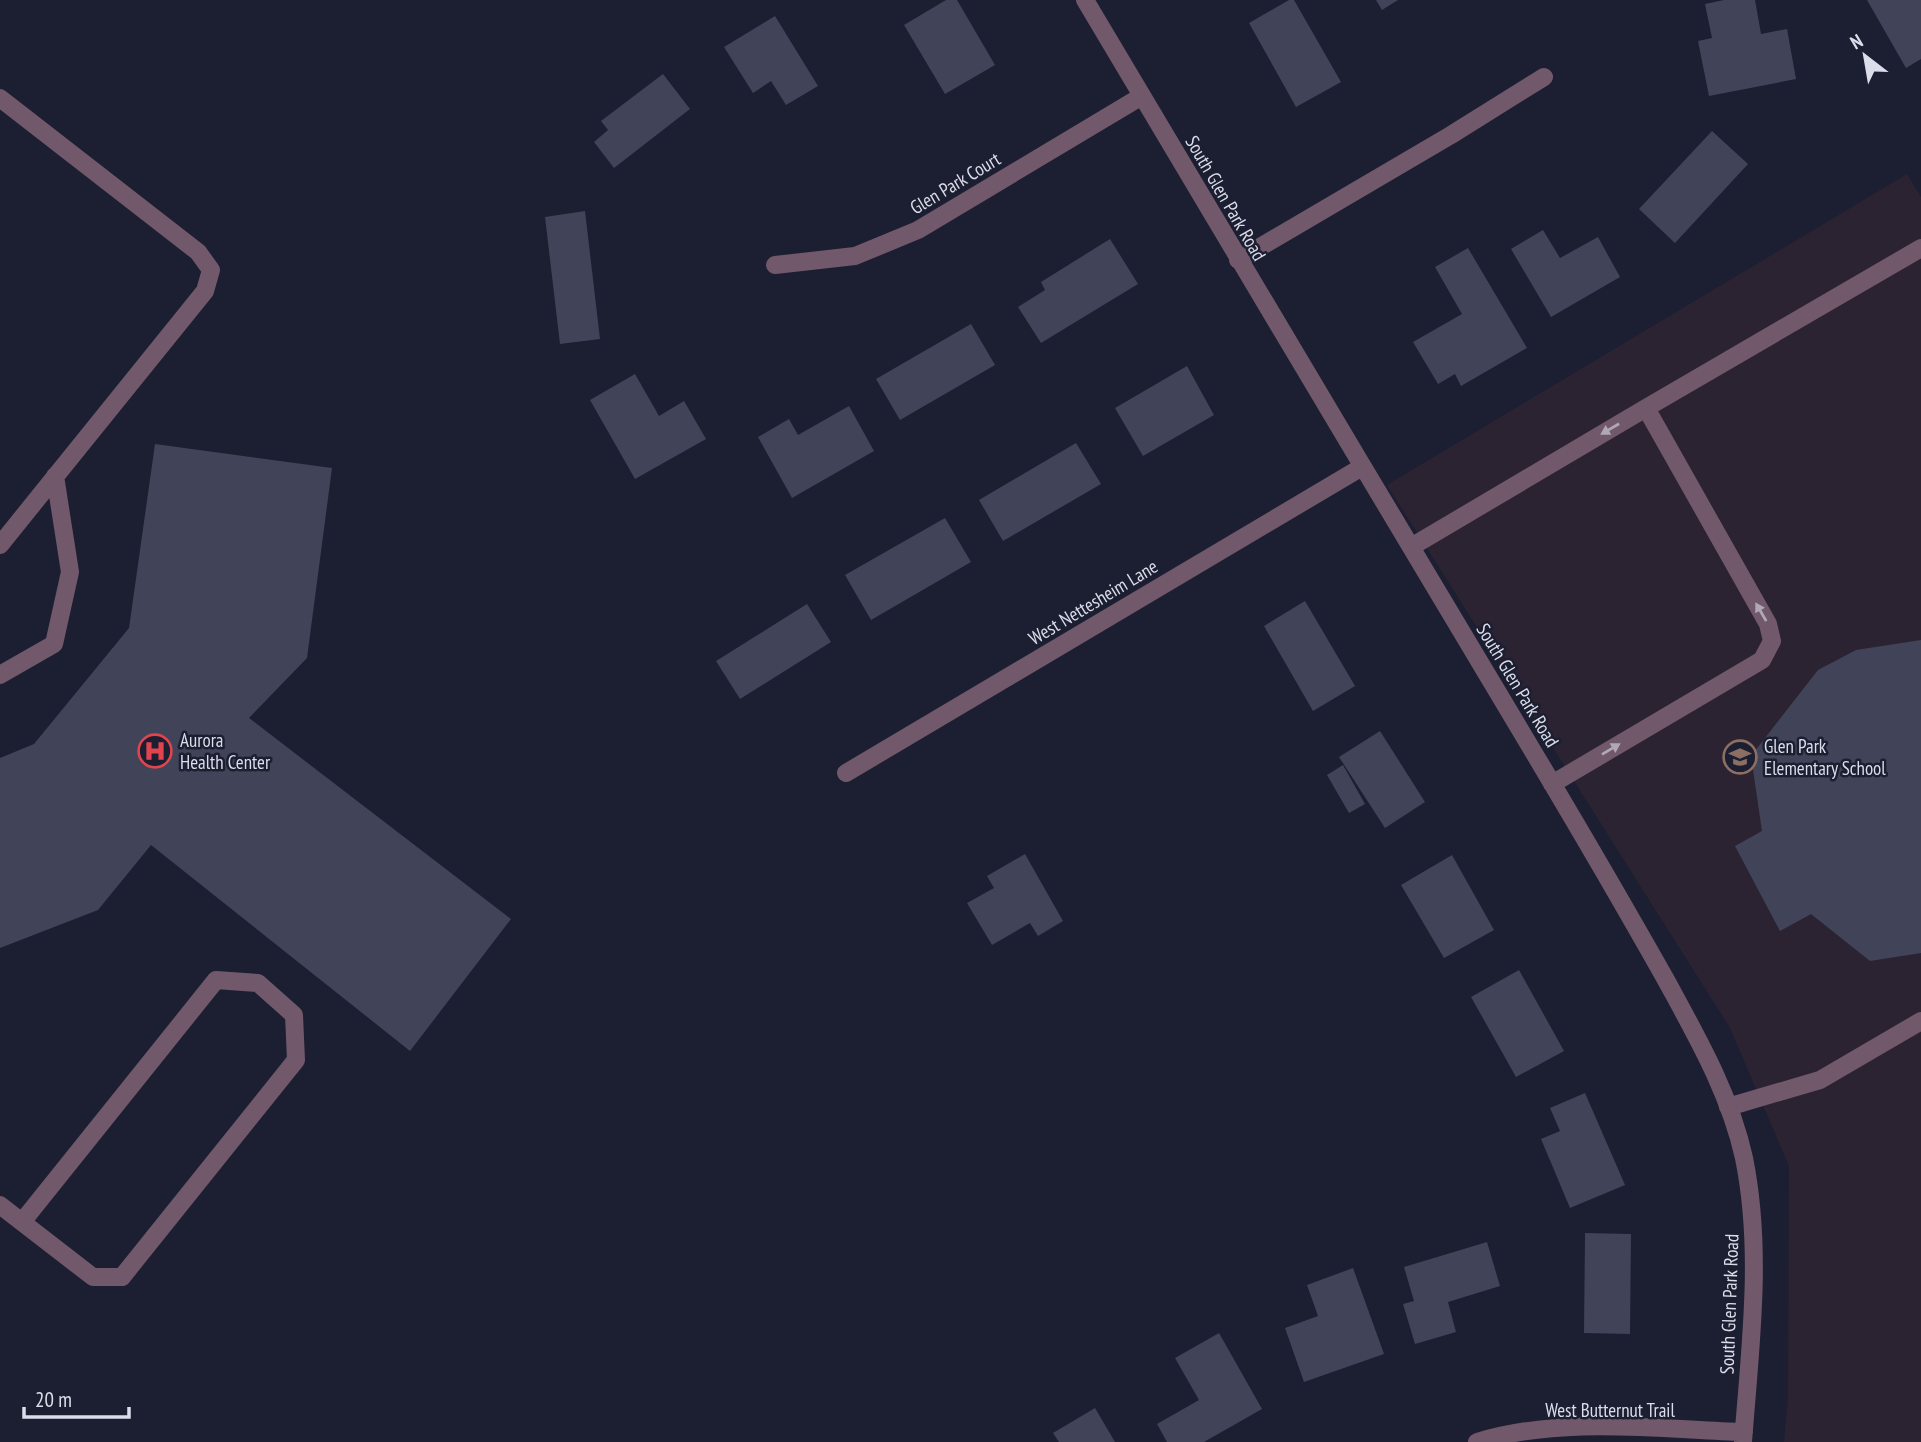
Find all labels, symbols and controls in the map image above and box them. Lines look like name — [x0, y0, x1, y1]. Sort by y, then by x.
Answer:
north arrow — [1830, 21, 1900, 91]
text: N — [1846, 28, 1867, 54]
street label: South Glen Park Road — [1181, 131, 1271, 265]
street label: Glen Park Court — [905, 146, 1005, 219]
one-way arrow — [1600, 423, 1619, 435]
street label: West Nettesheim Lane — [1024, 554, 1162, 650]
one-way arrow — [1755, 603, 1767, 622]
street label: South Glen Park Road — [1472, 619, 1564, 751]
place label: Aurora Health Center — [180, 728, 271, 774]
hospital icon: Aurora Health Center — [136, 732, 174, 770]
place label: Glen Park Elementary School — [1764, 734, 1886, 780]
school or university icon: Glen Park Elementary School — [1721, 738, 1759, 776]
one-way arrow — [1602, 743, 1621, 756]
street label: South Glen Park Road — [1715, 1233, 1743, 1375]
scale bar — [24, 1376, 130, 1420]
text: 20 m — [35, 1386, 72, 1413]
street label: West Butternut Trail — [1545, 1398, 1675, 1422]

